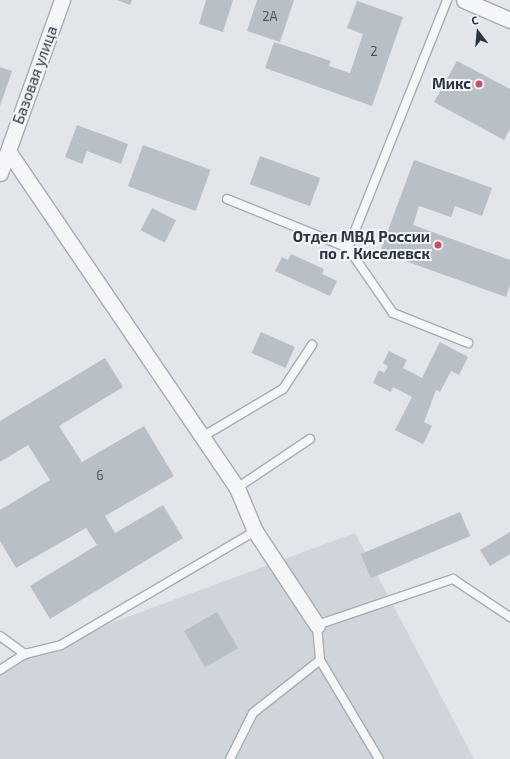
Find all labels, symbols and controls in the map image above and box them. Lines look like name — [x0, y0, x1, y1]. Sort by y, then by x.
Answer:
house number: 2А — [262, 8, 278, 24]
north arrow — [458, 12, 498, 52]
text: С — [470, 13, 479, 27]
street label: Базовая улица — [9, 23, 61, 127]
house number: 2 — [370, 43, 378, 59]
place label: Микс — [432, 75, 471, 93]
marker: Микс — [474, 79, 484, 89]
place label: Отдел МВД России по г. Киселевск — [293, 227, 430, 262]
marker: Отдел МВД России по г. Киселевск — [433, 240, 443, 250]
house number: 6 — [96, 467, 104, 483]

